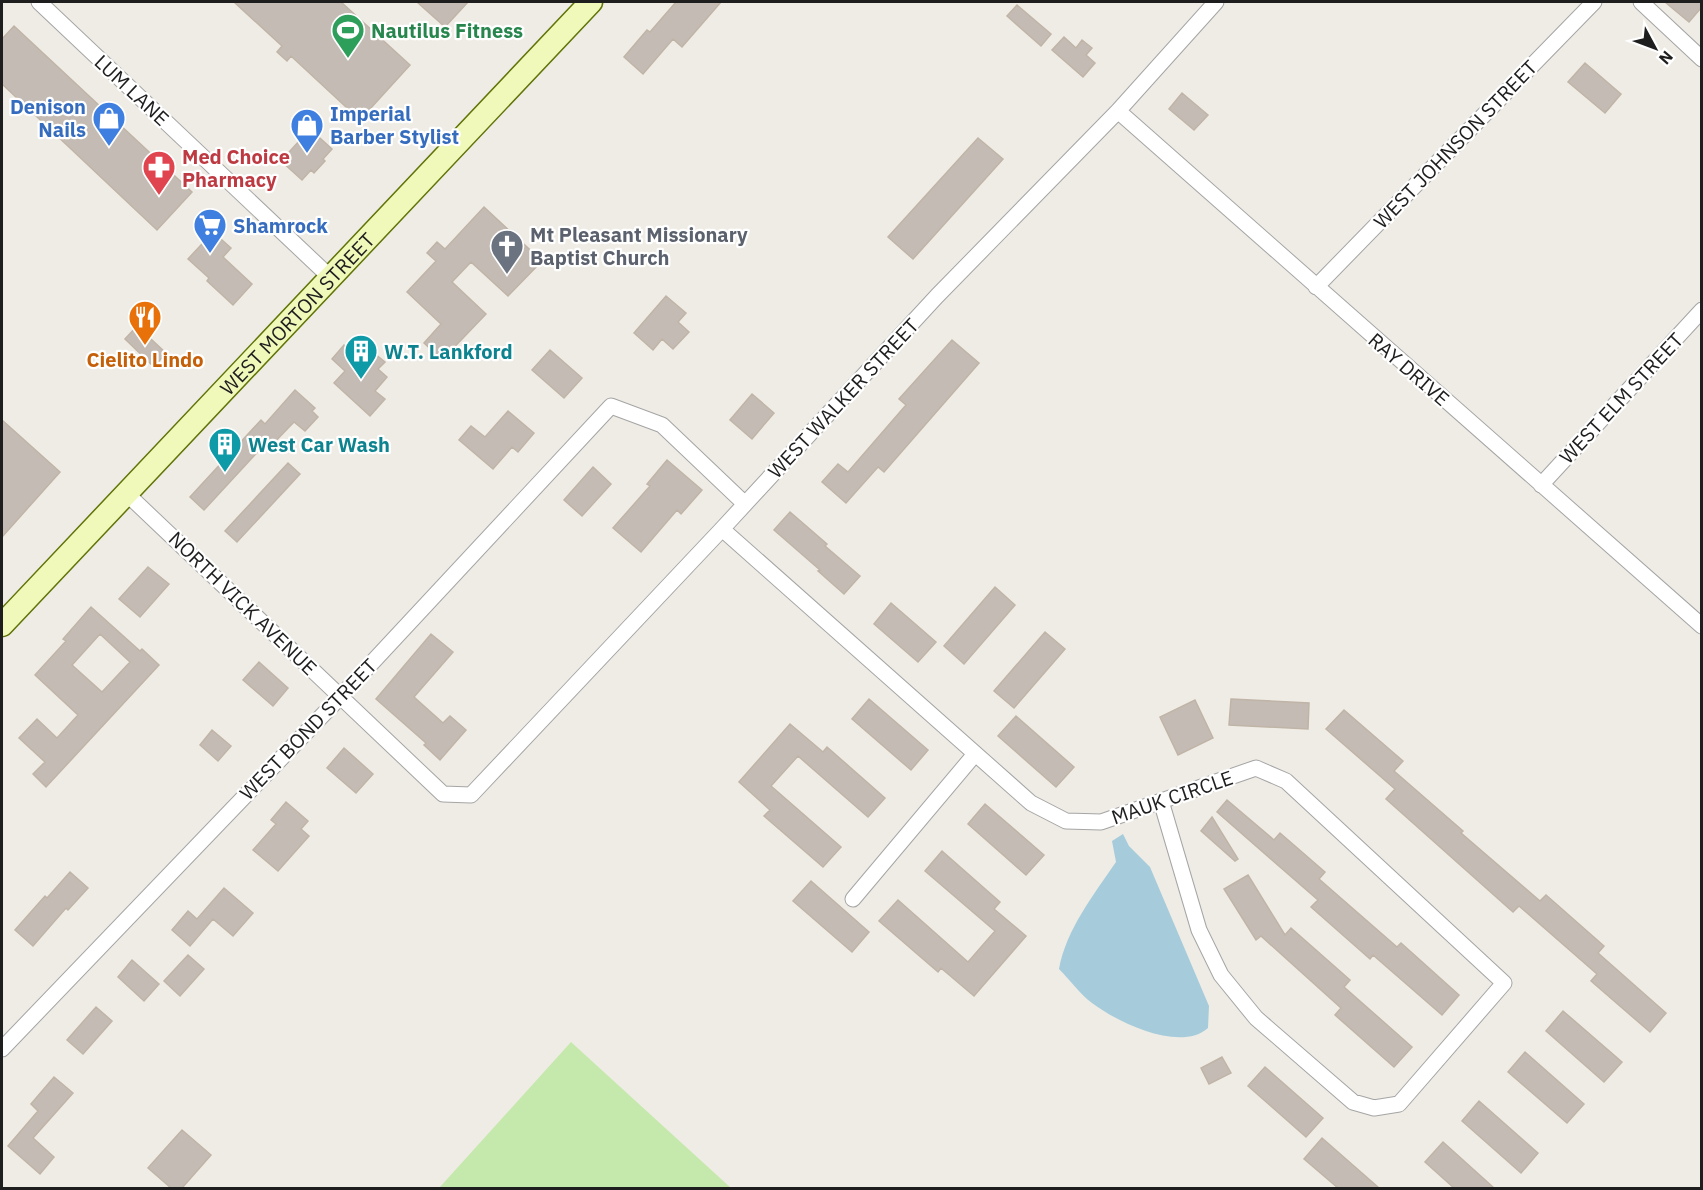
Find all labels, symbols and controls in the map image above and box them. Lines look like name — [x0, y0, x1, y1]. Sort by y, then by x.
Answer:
sports icon: Nautilus Fitness — [330, 12, 366, 59]
place label: Nautilus Fitness — [371, 17, 523, 44]
north arrow — [1625, 18, 1685, 78]
text: N — [1655, 47, 1678, 69]
street label: LUM LANE — [89, 48, 175, 132]
street label: WEST JOHNSON STREET — [1367, 54, 1543, 234]
place label: Denison Nails — [10, 93, 86, 143]
shop icon: Denison Nails — [91, 100, 127, 147]
place label: Imperial Barber Stylist — [330, 100, 459, 150]
shop icon: Imperial Barber Stylist — [289, 107, 325, 154]
place label: Med Choice Pharmacy — [182, 143, 290, 193]
pharmacy icon: Med Choice Pharmacy — [141, 149, 177, 196]
supermarket icon: Shamrock — [192, 207, 228, 254]
place label: Shamrock — [233, 212, 328, 239]
place label: Mt Pleasant Missionary Baptist Church — [530, 221, 748, 271]
street label: WEST MORTON STREET — [213, 226, 380, 400]
church icon: Mt Pleasant Missionary Baptist Church — [489, 228, 525, 275]
restaurant icon: Cielito Lindo — [127, 299, 163, 346]
street label: WEST WALKER STREET — [762, 312, 924, 484]
street label: RAY DRIVE — [1363, 326, 1455, 412]
street label: WEST ELM STREET — [1553, 327, 1689, 469]
building icon: W.T. Lankford — [343, 333, 379, 380]
place label: W.T. Lankford — [384, 338, 513, 365]
place label: Cielito Lindo — [86, 346, 204, 373]
building icon: West Car Wash — [207, 426, 243, 473]
place label: West Car Wash — [248, 431, 390, 458]
street label: NORTH VICK AVENUE — [163, 525, 323, 681]
street label: WEST BOND STREET — [233, 652, 383, 806]
street label: MAUK CIRCLE — [1108, 764, 1236, 830]

